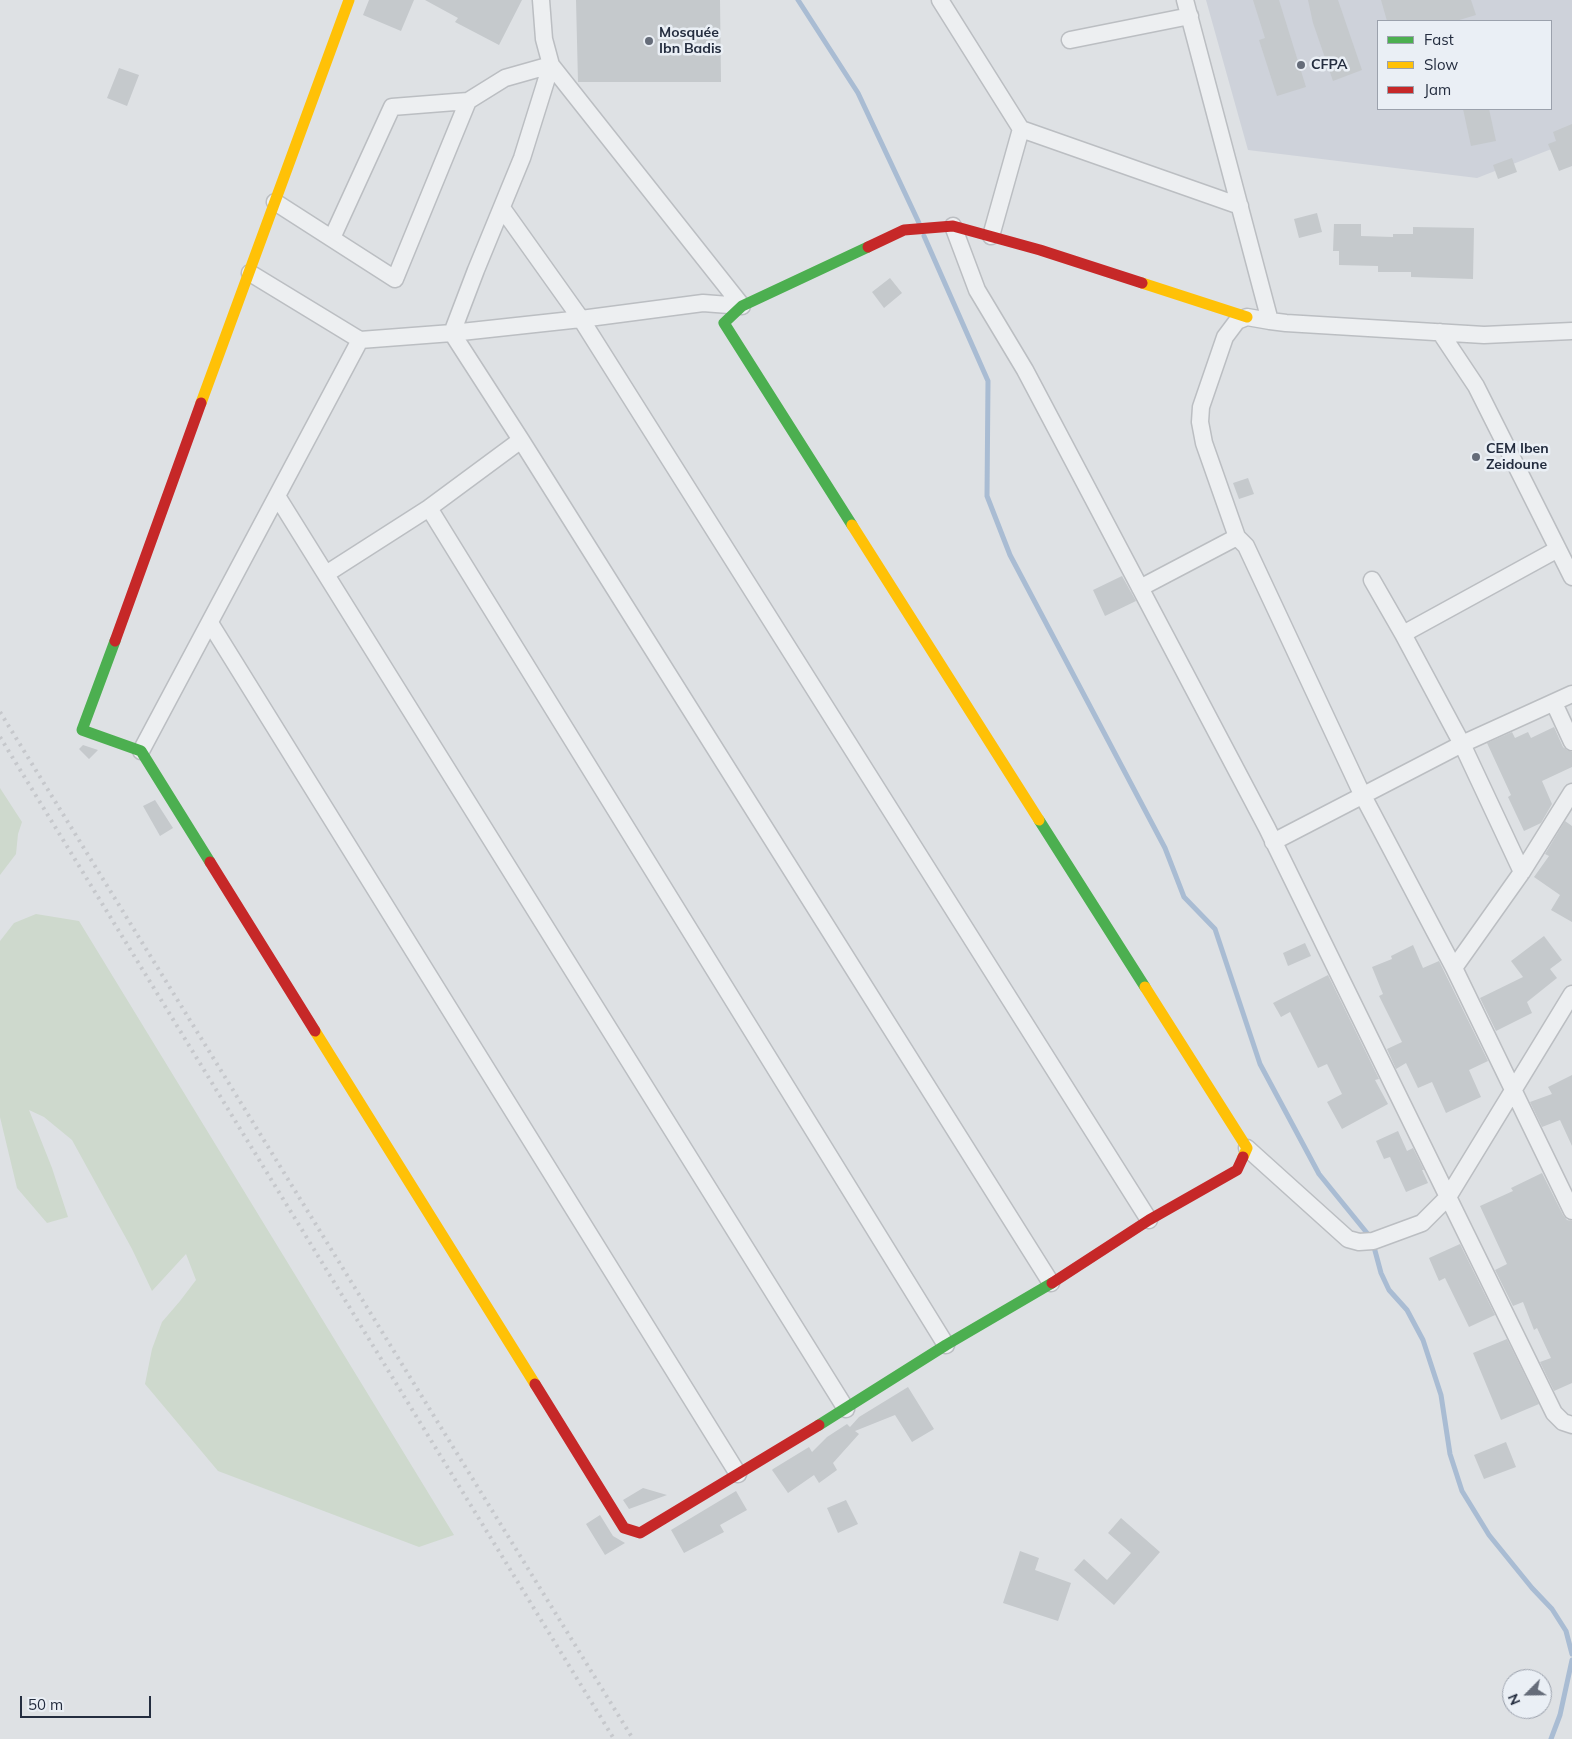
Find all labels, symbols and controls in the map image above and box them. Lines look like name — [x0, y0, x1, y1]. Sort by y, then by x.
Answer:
legend — [1377, 20, 1552, 110]
place label: Mosquée Ibn Badis — [659, 25, 722, 58]
text: Fast — [1424, 30, 1454, 49]
marker: Mosquée Ibn Badis — [643, 35, 655, 47]
text: Slow — [1424, 55, 1458, 74]
place label: CFPA — [1311, 57, 1347, 73]
marker: CFPA — [1295, 59, 1307, 71]
text: Jam — [1424, 80, 1451, 99]
place label: CEM Iben Zeidoune — [1486, 441, 1549, 474]
marker: CEM Iben Zeidoune — [1470, 451, 1482, 463]
north arrow — [1502, 1669, 1552, 1719]
scale bar — [22, 1686, 154, 1718]
text: N — [1504, 1691, 1524, 1708]
text: 50 m — [28, 1695, 63, 1714]

